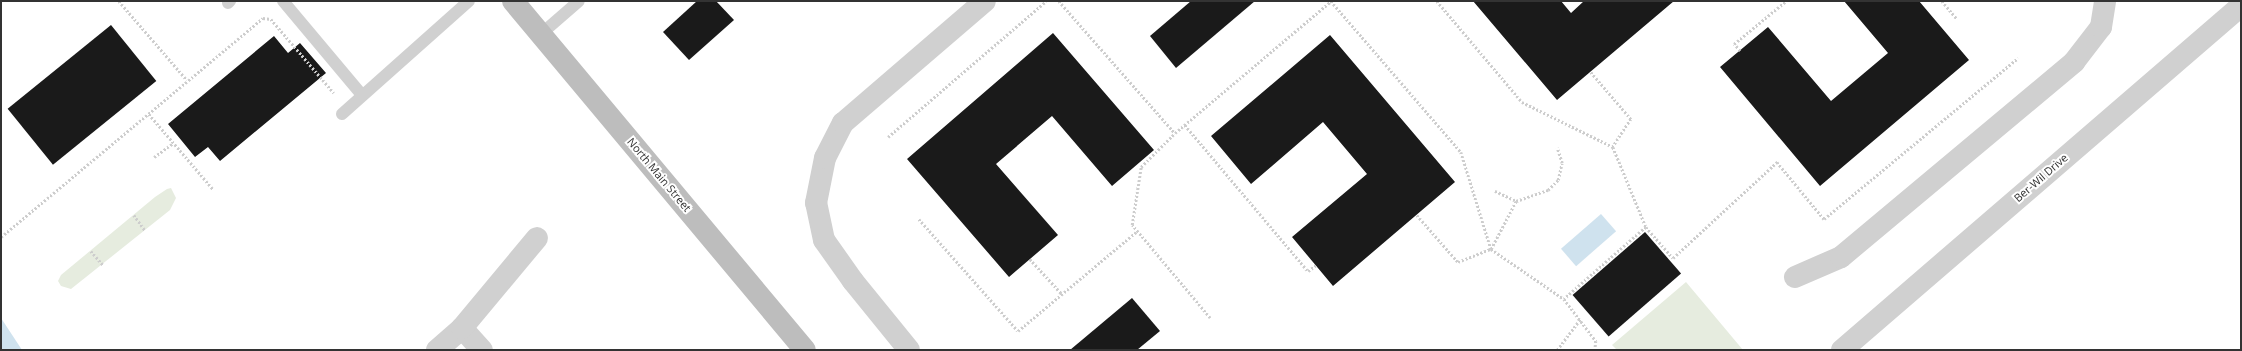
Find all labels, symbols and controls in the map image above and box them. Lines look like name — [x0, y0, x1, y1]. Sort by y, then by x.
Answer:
street label: North Main Street — [624, 136, 694, 214]
street label: Ber-Wil Drive — [2011, 151, 2071, 205]

